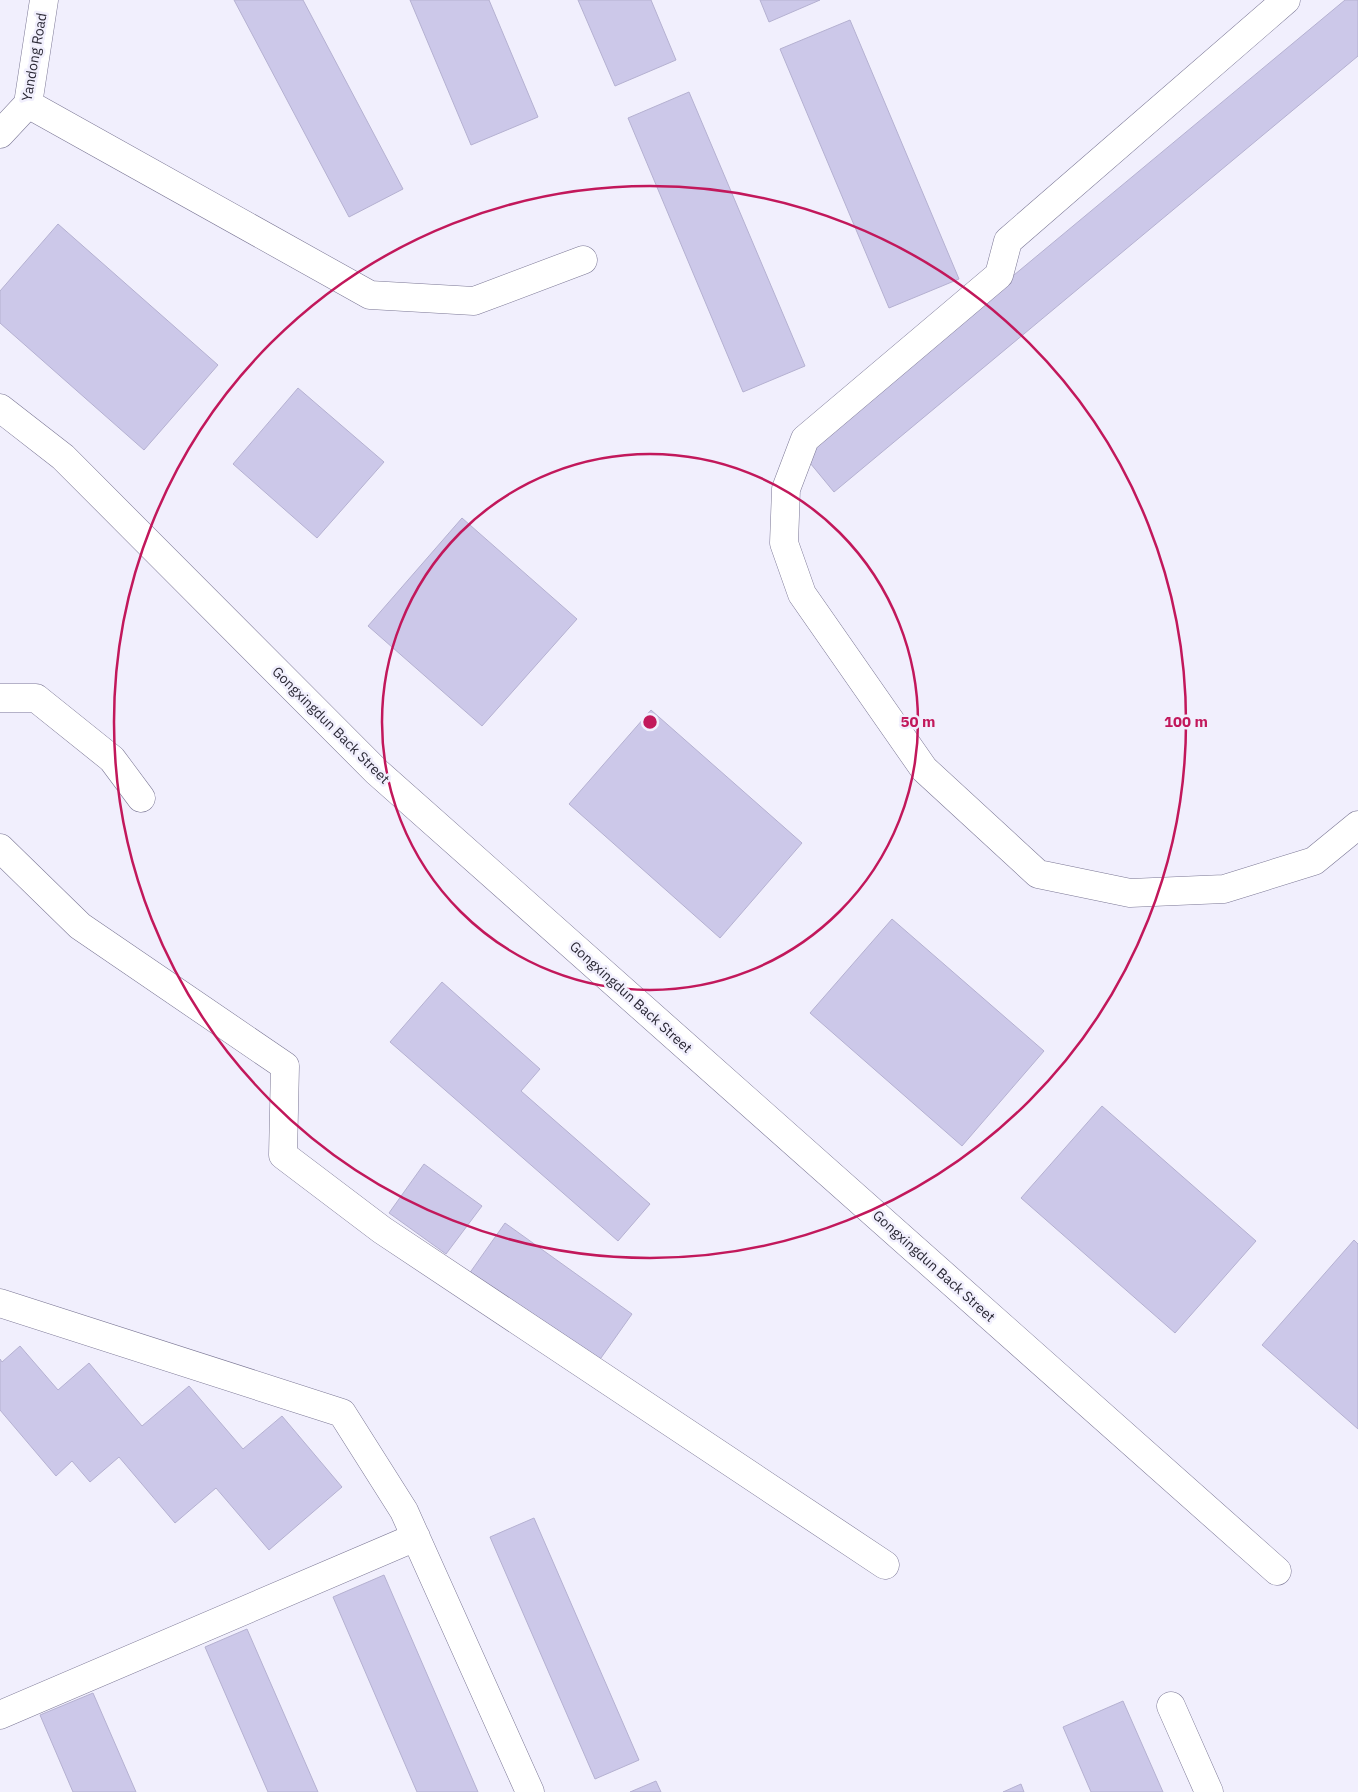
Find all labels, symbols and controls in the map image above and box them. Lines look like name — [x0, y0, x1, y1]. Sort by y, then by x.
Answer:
street label: Yandong Road — [17, 11, 51, 103]
street label: Gongxingdun Back Street — [268, 662, 394, 788]
text: 50 m — [901, 712, 935, 731]
text: 100 m — [1164, 712, 1208, 731]
centre of rings — [641, 713, 659, 731]
street label: Gongxingdun Back Street — [566, 937, 696, 1057]
street label: Gongxingdun Back Street — [869, 1206, 999, 1326]

